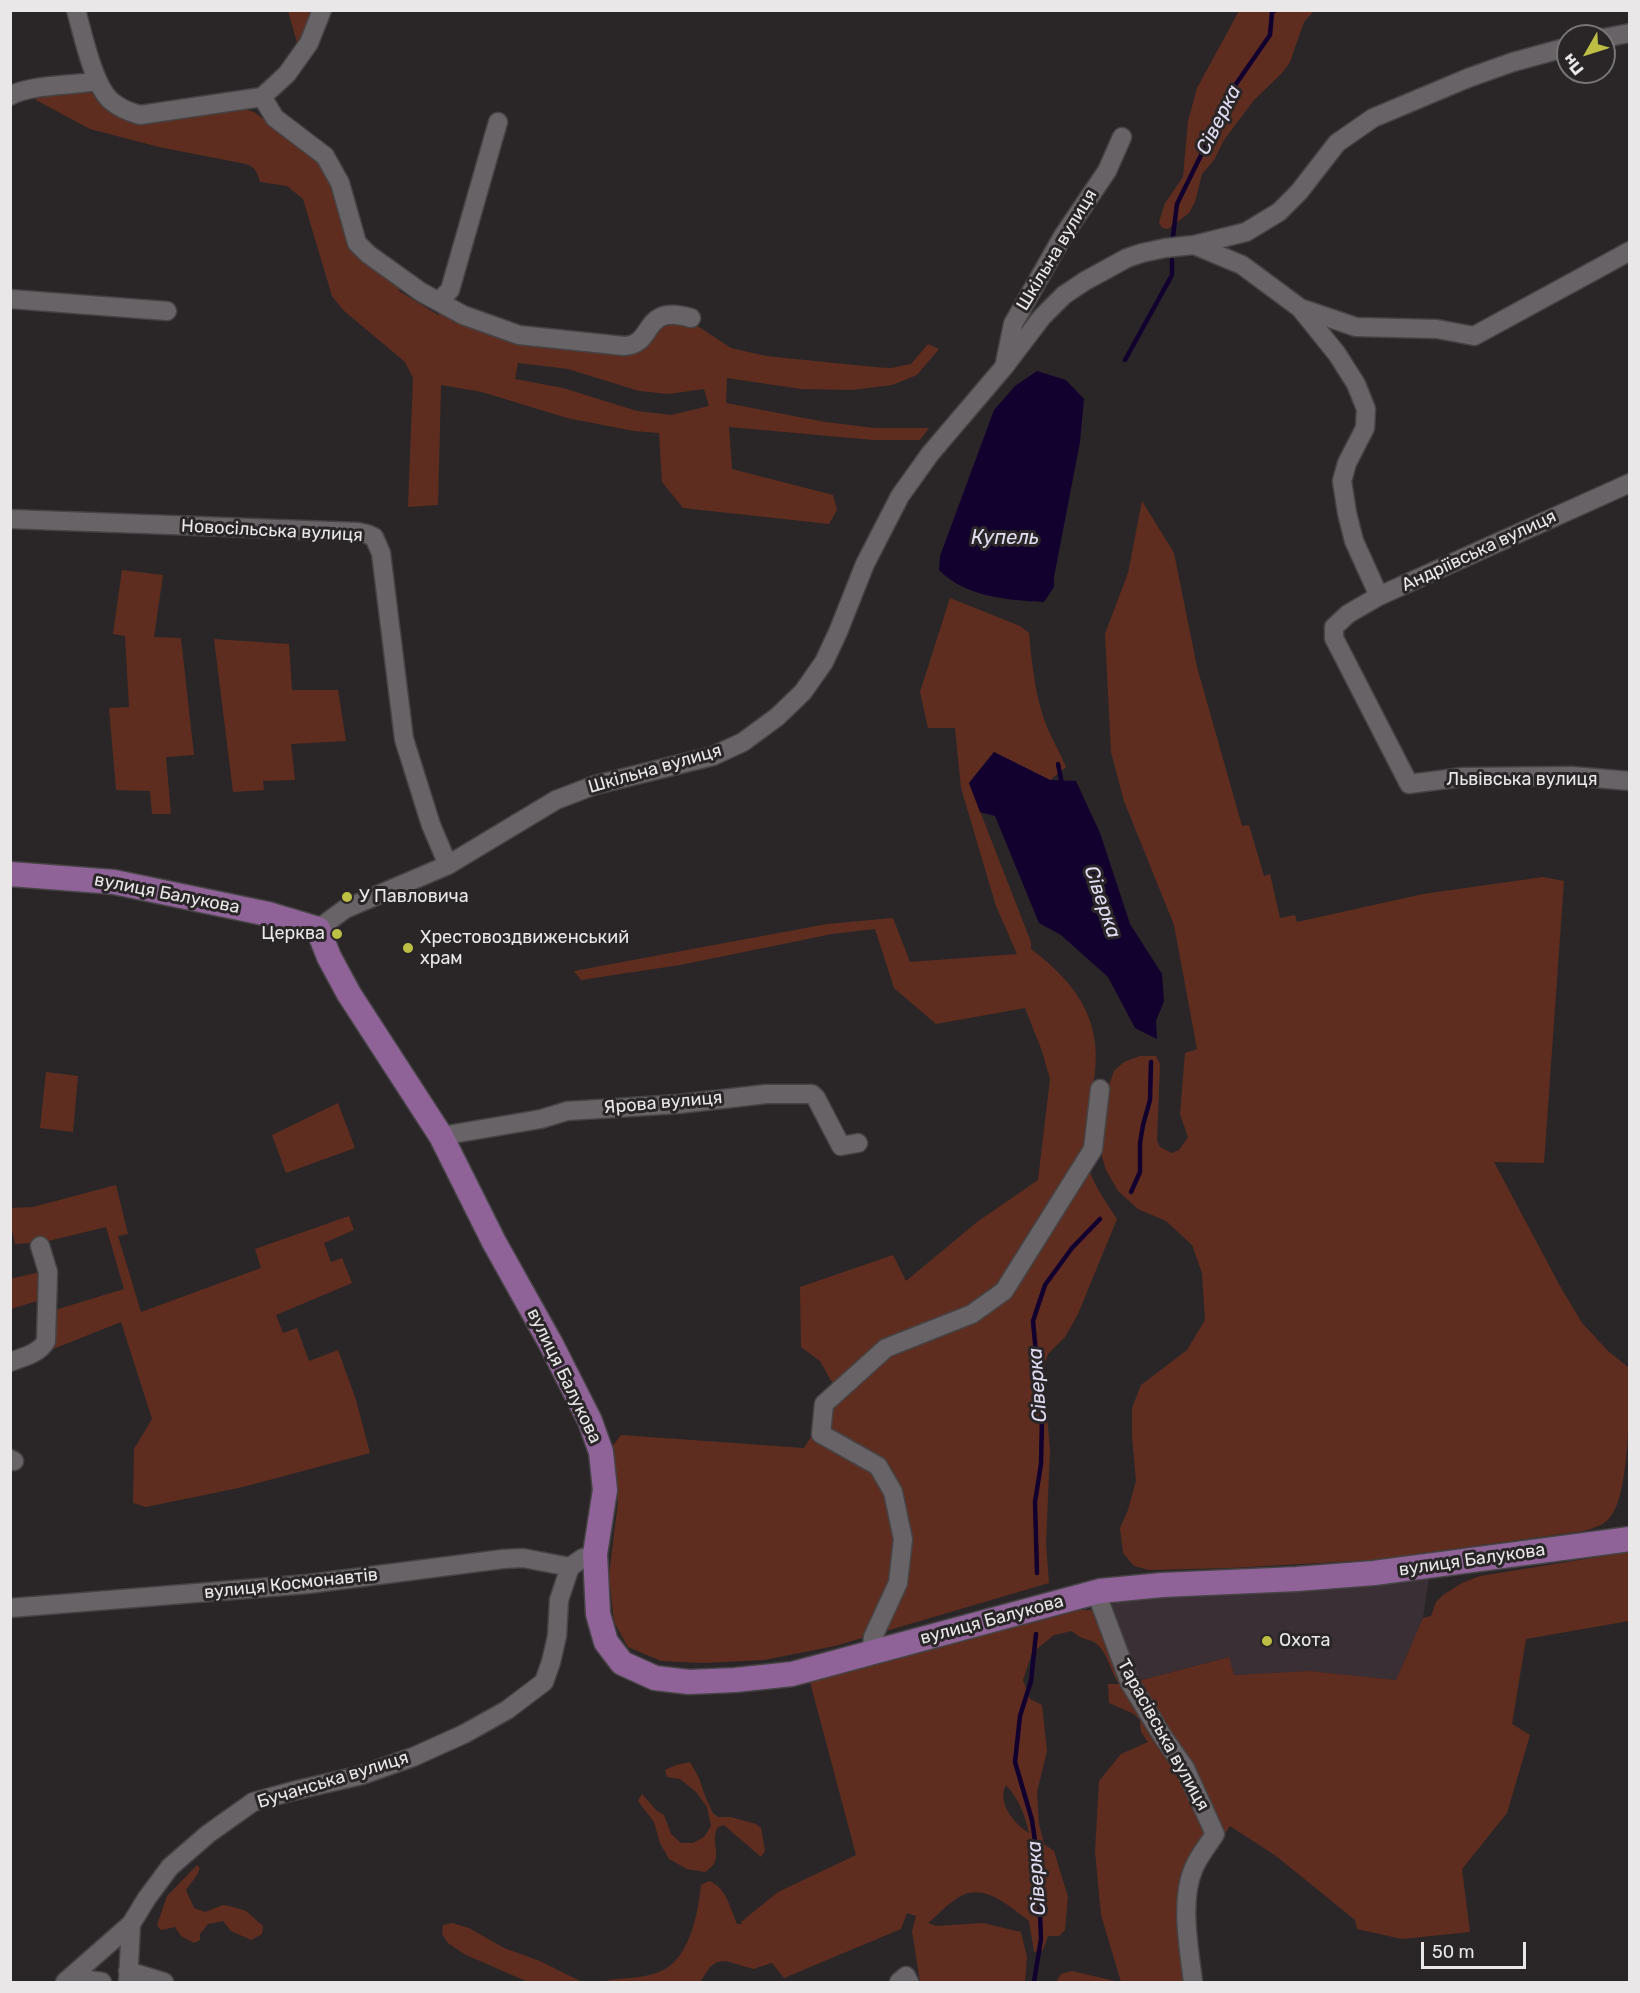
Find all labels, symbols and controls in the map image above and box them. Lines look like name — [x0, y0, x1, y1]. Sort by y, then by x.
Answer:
north arrow — [1556, 24, 1616, 84]
text: Пн — [1559, 50, 1588, 79]
water label: Сіверка — [1191, 81, 1247, 159]
street label: Шкільна вулиця — [1012, 185, 1102, 315]
street label: Андріївська вулиця — [1398, 506, 1560, 596]
street label: Новосільська вулиця — [181, 515, 363, 547]
water label: Купель — [971, 526, 1039, 550]
street label: Шкільна вулиця — [586, 740, 724, 798]
street label: Львівська вулиця — [1447, 769, 1597, 791]
water label: Сіверка — [1078, 863, 1126, 941]
street label: вулиця Балукова — [93, 869, 241, 919]
place label: У Павловича — [359, 886, 469, 908]
marker: У Павловича — [340, 890, 354, 904]
place label: Церква — [261, 923, 325, 945]
marker: Церква — [330, 927, 344, 941]
place label: Хрестовоздвиженський храм — [420, 927, 629, 970]
marker: Хрестовоздвиженський храм — [401, 941, 415, 955]
street label: Ярова вулиця — [603, 1087, 723, 1119]
street label: вулиця Балукова — [522, 1305, 606, 1447]
water label: Сіверка — [1023, 1347, 1053, 1423]
street label: вулиця Балукова — [1397, 1539, 1547, 1581]
street label: вулиця Космонавтів — [203, 1564, 379, 1604]
street label: вулиця Балукова — [918, 1590, 1066, 1650]
place label: Охота — [1279, 1630, 1330, 1652]
marker: Охота — [1260, 1634, 1274, 1648]
street label: Тарасівська вулиця — [1112, 1655, 1214, 1815]
street label: Бучанська вулиця — [255, 1747, 411, 1813]
water label: Сіверка — [1022, 1840, 1052, 1916]
scale bar — [1424, 1930, 1529, 1968]
text: 50 m — [1432, 1941, 1475, 1963]

